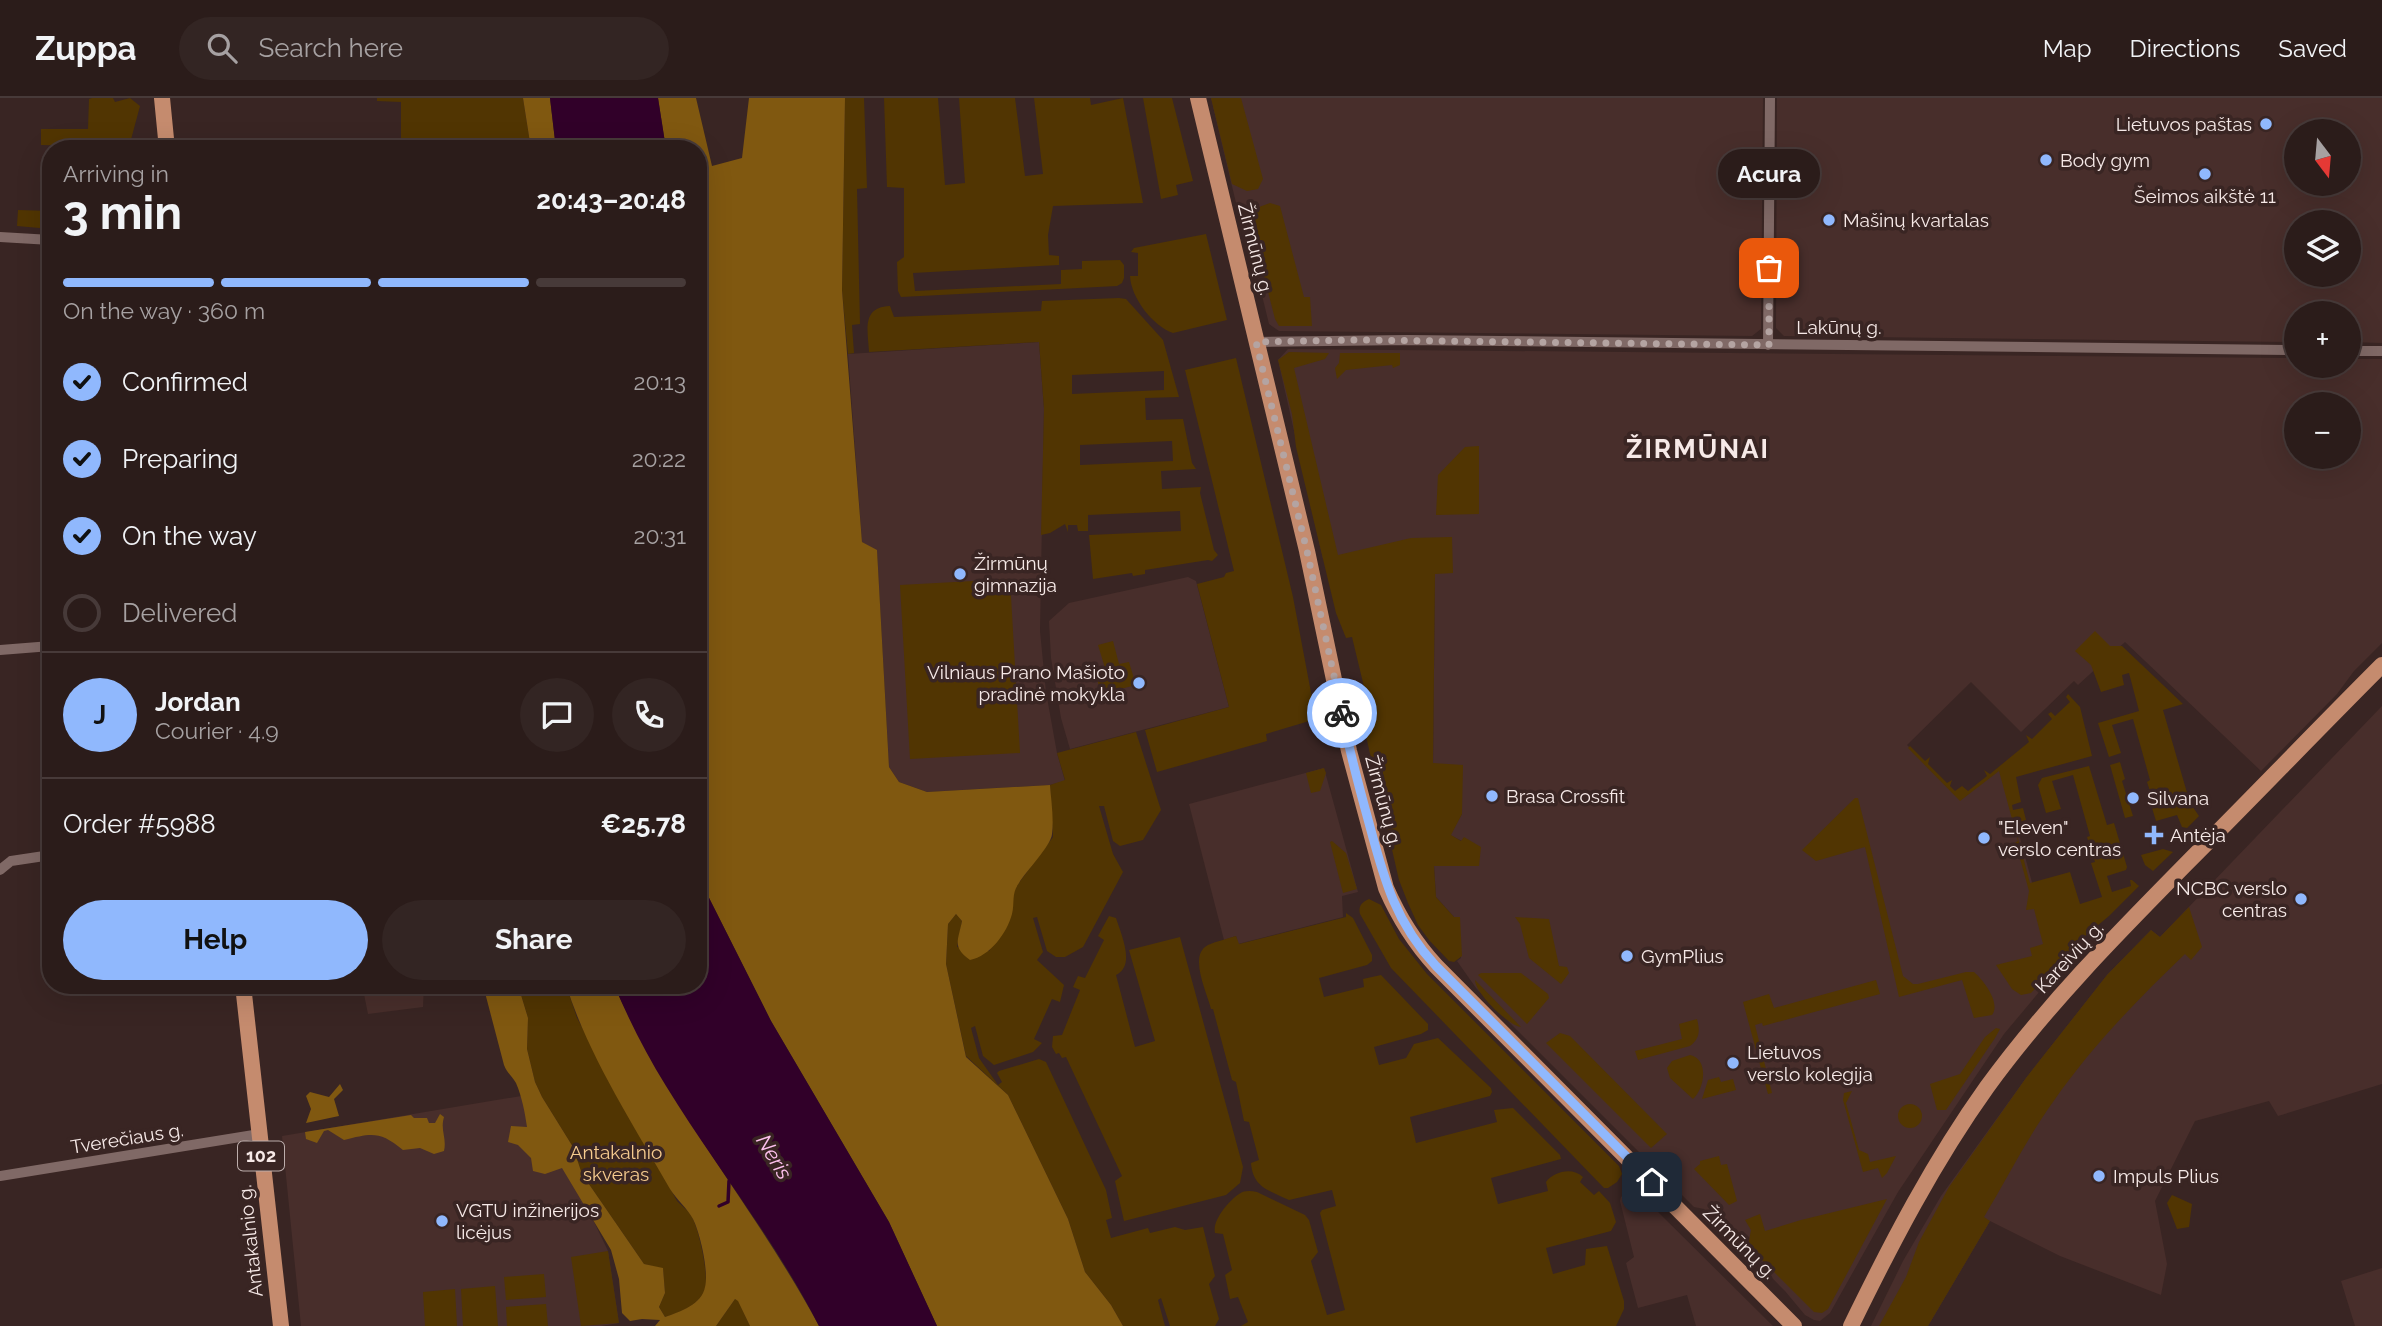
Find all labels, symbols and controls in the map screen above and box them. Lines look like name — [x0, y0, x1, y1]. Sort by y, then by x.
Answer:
search box — [179, 17, 669, 80]
text: Zuppa — [35, 29, 137, 68]
icon: search — [203, 29, 241, 67]
text: Search here — [259, 33, 403, 63]
text: Map — [2043, 34, 2092, 63]
text: Directions — [2130, 34, 2240, 63]
text: Saved — [2278, 34, 2347, 63]
place label: Lietuvos paštas — [2116, 113, 2252, 135]
marker: Lietuvos paštas — [2258, 116, 2274, 132]
north arrow — [2284, 119, 2361, 196]
map controls — [2284, 119, 2361, 469]
callout: Acura — [1718, 149, 1820, 198]
place label: Body gym — [2060, 149, 2150, 171]
marker: Body gym — [2038, 152, 2054, 168]
text: Arriving in — [63, 160, 169, 187]
text: Acura — [1737, 160, 1801, 187]
marker: Šeimos aikštė 11 — [2197, 166, 2213, 182]
text: 20:43–20:48 — [536, 185, 686, 215]
place label: Šeimos aikštė 11 — [2134, 185, 2276, 207]
text: 3 min — [63, 186, 182, 240]
street label: Žirmūnų g. — [1234, 201, 1278, 297]
place label: Mašinų kvartalas — [1843, 209, 1989, 231]
button: layers — [2284, 210, 2361, 287]
marker: Mašinų kvartalas — [1821, 212, 1837, 228]
pin — [1739, 238, 1799, 298]
icon: bag — [1750, 249, 1788, 287]
text: On the way · 360 m — [63, 297, 265, 324]
button: + — [2284, 301, 2361, 378]
street label: Lakūnų g. — [1796, 316, 1882, 338]
icon: check — [63, 363, 101, 401]
text: Confirmed — [122, 367, 248, 397]
text: 20:13 — [633, 368, 686, 395]
button: − — [2284, 392, 2361, 469]
district label: ŽIRMŪNAI — [1626, 434, 1770, 464]
icon: check — [63, 440, 101, 478]
text: Preparing — [122, 444, 238, 474]
text: 20:22 — [632, 445, 686, 472]
icon: check — [63, 517, 101, 555]
text: On the way — [122, 521, 257, 551]
text: 20:31 — [633, 522, 686, 549]
place label: Žirmūnų gimnazija — [974, 552, 1057, 596]
marker: Žirmūnų gimnazija — [952, 566, 968, 582]
text: Delivered — [122, 598, 237, 628]
place label: Vilniaus Prano Mašioto pradinė mokykla — [927, 661, 1125, 705]
marker: Vilniaus Prano Mašioto pradinė mokykla — [1131, 675, 1147, 691]
button: chat — [520, 678, 594, 752]
button: phone — [612, 678, 686, 752]
courier — [1307, 678, 1377, 748]
text: Jordan — [155, 687, 241, 717]
icon: bike — [1323, 694, 1361, 732]
text: J — [94, 700, 106, 730]
text: Courier · 4.9 — [155, 717, 279, 744]
street label: Žirmūnų g. — [1361, 753, 1407, 849]
place label: Brasa Crossfit — [1506, 785, 1626, 807]
place label: Silvana — [2147, 787, 2209, 809]
marker: Brasa Crossfit — [1484, 788, 1500, 804]
marker: Silvana — [2125, 790, 2141, 806]
text: Order #5988 — [63, 809, 216, 839]
text: €25.78 — [601, 809, 686, 839]
place label: "Eleven" verslo centras — [1998, 816, 2121, 860]
place label: Antėja — [2170, 824, 2226, 846]
marker: Antėja — [2144, 825, 2164, 845]
marker: "Eleven" verslo centras — [1976, 830, 1992, 846]
place label: NCBC verslo centras — [2176, 877, 2287, 921]
marker: NCBC verslo centras — [2293, 891, 2309, 907]
button: Help — [63, 900, 368, 980]
button: Share — [382, 900, 686, 980]
street label: Kareivių g. — [2030, 917, 2108, 997]
place label: GymPlius — [1641, 945, 1724, 967]
marker: GymPlius — [1619, 948, 1635, 964]
place label: Lietuvos verslo kolegija — [1747, 1041, 1873, 1085]
marker: Lietuvos verslo kolegija — [1725, 1055, 1741, 1071]
street label: Tverečiaus g. — [69, 1118, 185, 1158]
water label: Neris — [751, 1130, 798, 1184]
park label: Antakalnio skveras — [570, 1141, 662, 1185]
road number: 102 — [238, 1142, 284, 1170]
pin — [1622, 1152, 1682, 1212]
icon: home — [1633, 1163, 1671, 1201]
place label: Impuls Plius — [2113, 1165, 2219, 1187]
marker: Impuls Plius — [2091, 1168, 2107, 1184]
street label: Antakalnio g. — [233, 1184, 267, 1298]
place label: VGTU inžinerijos licėjus — [456, 1199, 599, 1243]
street label: Žirmūnų g. — [1699, 1201, 1781, 1283]
marker: VGTU inžinerijos licėjus — [434, 1213, 450, 1229]

